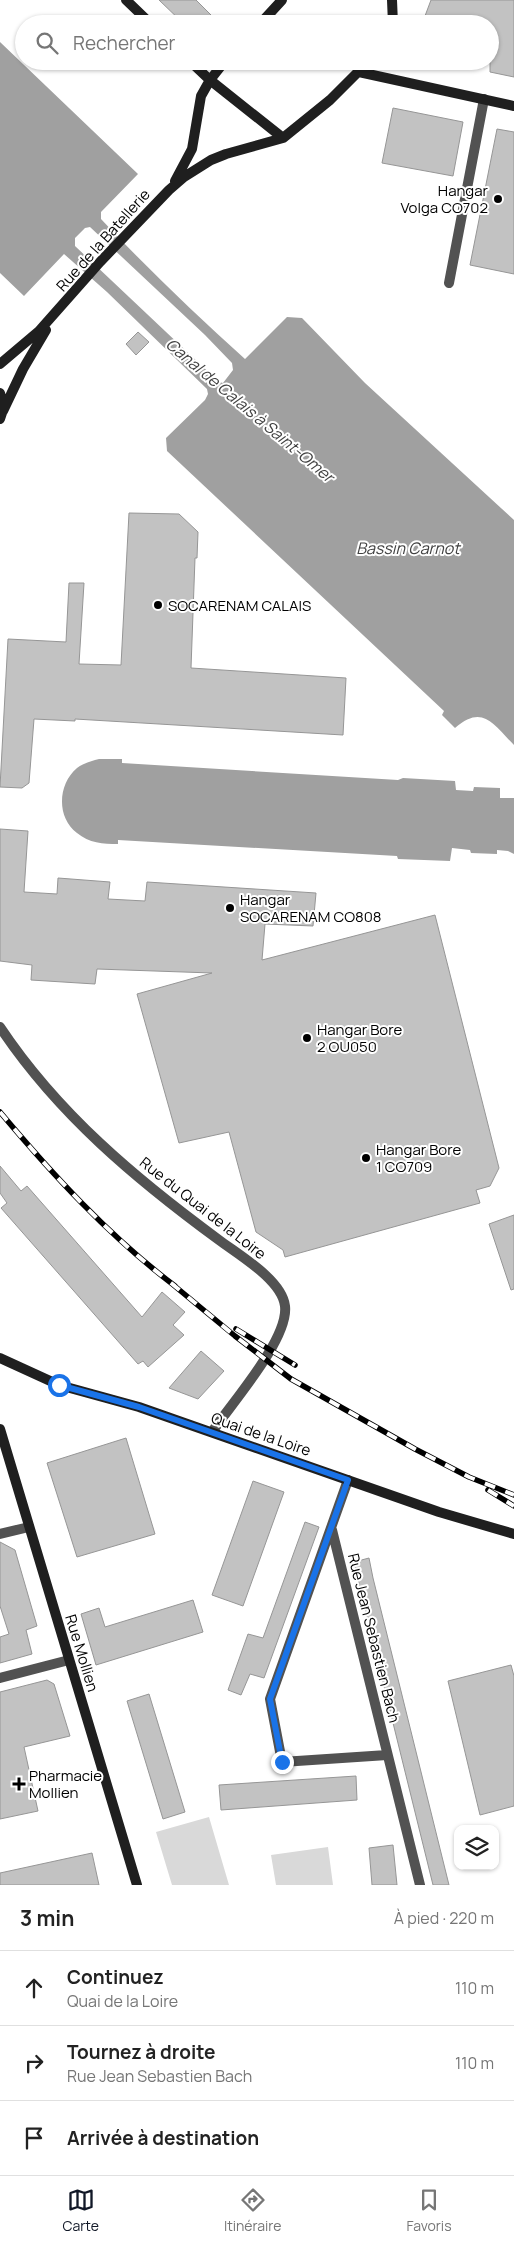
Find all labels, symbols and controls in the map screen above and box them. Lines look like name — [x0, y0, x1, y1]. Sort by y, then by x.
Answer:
search box — [15, 15, 499, 70]
icon: search — [33, 29, 61, 57]
text: Rechercher — [73, 30, 175, 56]
place label: Hangar Volga CO702 — [400, 180, 489, 218]
street label: Rue de la Batellerie — [51, 184, 155, 296]
marker: Hangar Volga CO702 — [492, 193, 504, 205]
water label: Canal de Calais à Saint-Omer — [161, 333, 341, 488]
water label: Bassin Carnot — [356, 537, 461, 559]
place label: SOCARENAM CALAIS — [168, 595, 311, 616]
marker: SOCARENAM CALAIS — [152, 599, 164, 611]
place label: Hangar SOCARENAM CO808 — [240, 889, 382, 927]
marker: Hangar SOCARENAM CO808 — [224, 902, 236, 914]
place label: Hangar Bore 2 OU050 — [317, 1019, 402, 1057]
marker: Hangar Bore 2 OU050 — [301, 1032, 313, 1044]
place label: Hangar Bore 1 CO709 — [376, 1139, 461, 1177]
street label: Rue du Quai de la Loire — [135, 1152, 271, 1264]
marker: Hangar Bore 1 CO709 — [360, 1152, 372, 1164]
route start — [48, 1374, 71, 1397]
street label: Quai de la Loire — [208, 1407, 314, 1461]
street label: Rue Jean Sebastien Bach — [343, 1551, 405, 1725]
street label: Rue Mollien — [60, 1612, 104, 1694]
route end — [271, 1751, 294, 1774]
place label: Pharmacie Mollien — [29, 1765, 102, 1803]
marker: Pharmacie Mollien — [13, 1778, 25, 1790]
map controls — [454, 1825, 499, 1870]
button: layers — [454, 1825, 499, 1870]
text: 3 min — [20, 1904, 74, 1932]
text: À pied · 220 m — [394, 1907, 494, 1929]
text: Continuez — [67, 1964, 164, 1990]
icon: ahead — [20, 1974, 48, 2002]
text: 110 m — [455, 1977, 494, 1999]
text: Quai de la Loire — [67, 1990, 178, 2012]
text: Tournez à droite — [67, 2039, 215, 2065]
icon: right — [20, 2049, 48, 2077]
text: 110 m — [455, 2052, 494, 2074]
text: Rue Jean Sebastien Bach — [67, 2065, 252, 2087]
icon: arrive — [20, 2124, 48, 2152]
text: Arrivée à destination — [67, 2125, 259, 2151]
tab: Carte — [63, 2186, 99, 2235]
tab: Itinéraire — [224, 2186, 281, 2235]
tab: Favoris — [406, 2186, 451, 2235]

